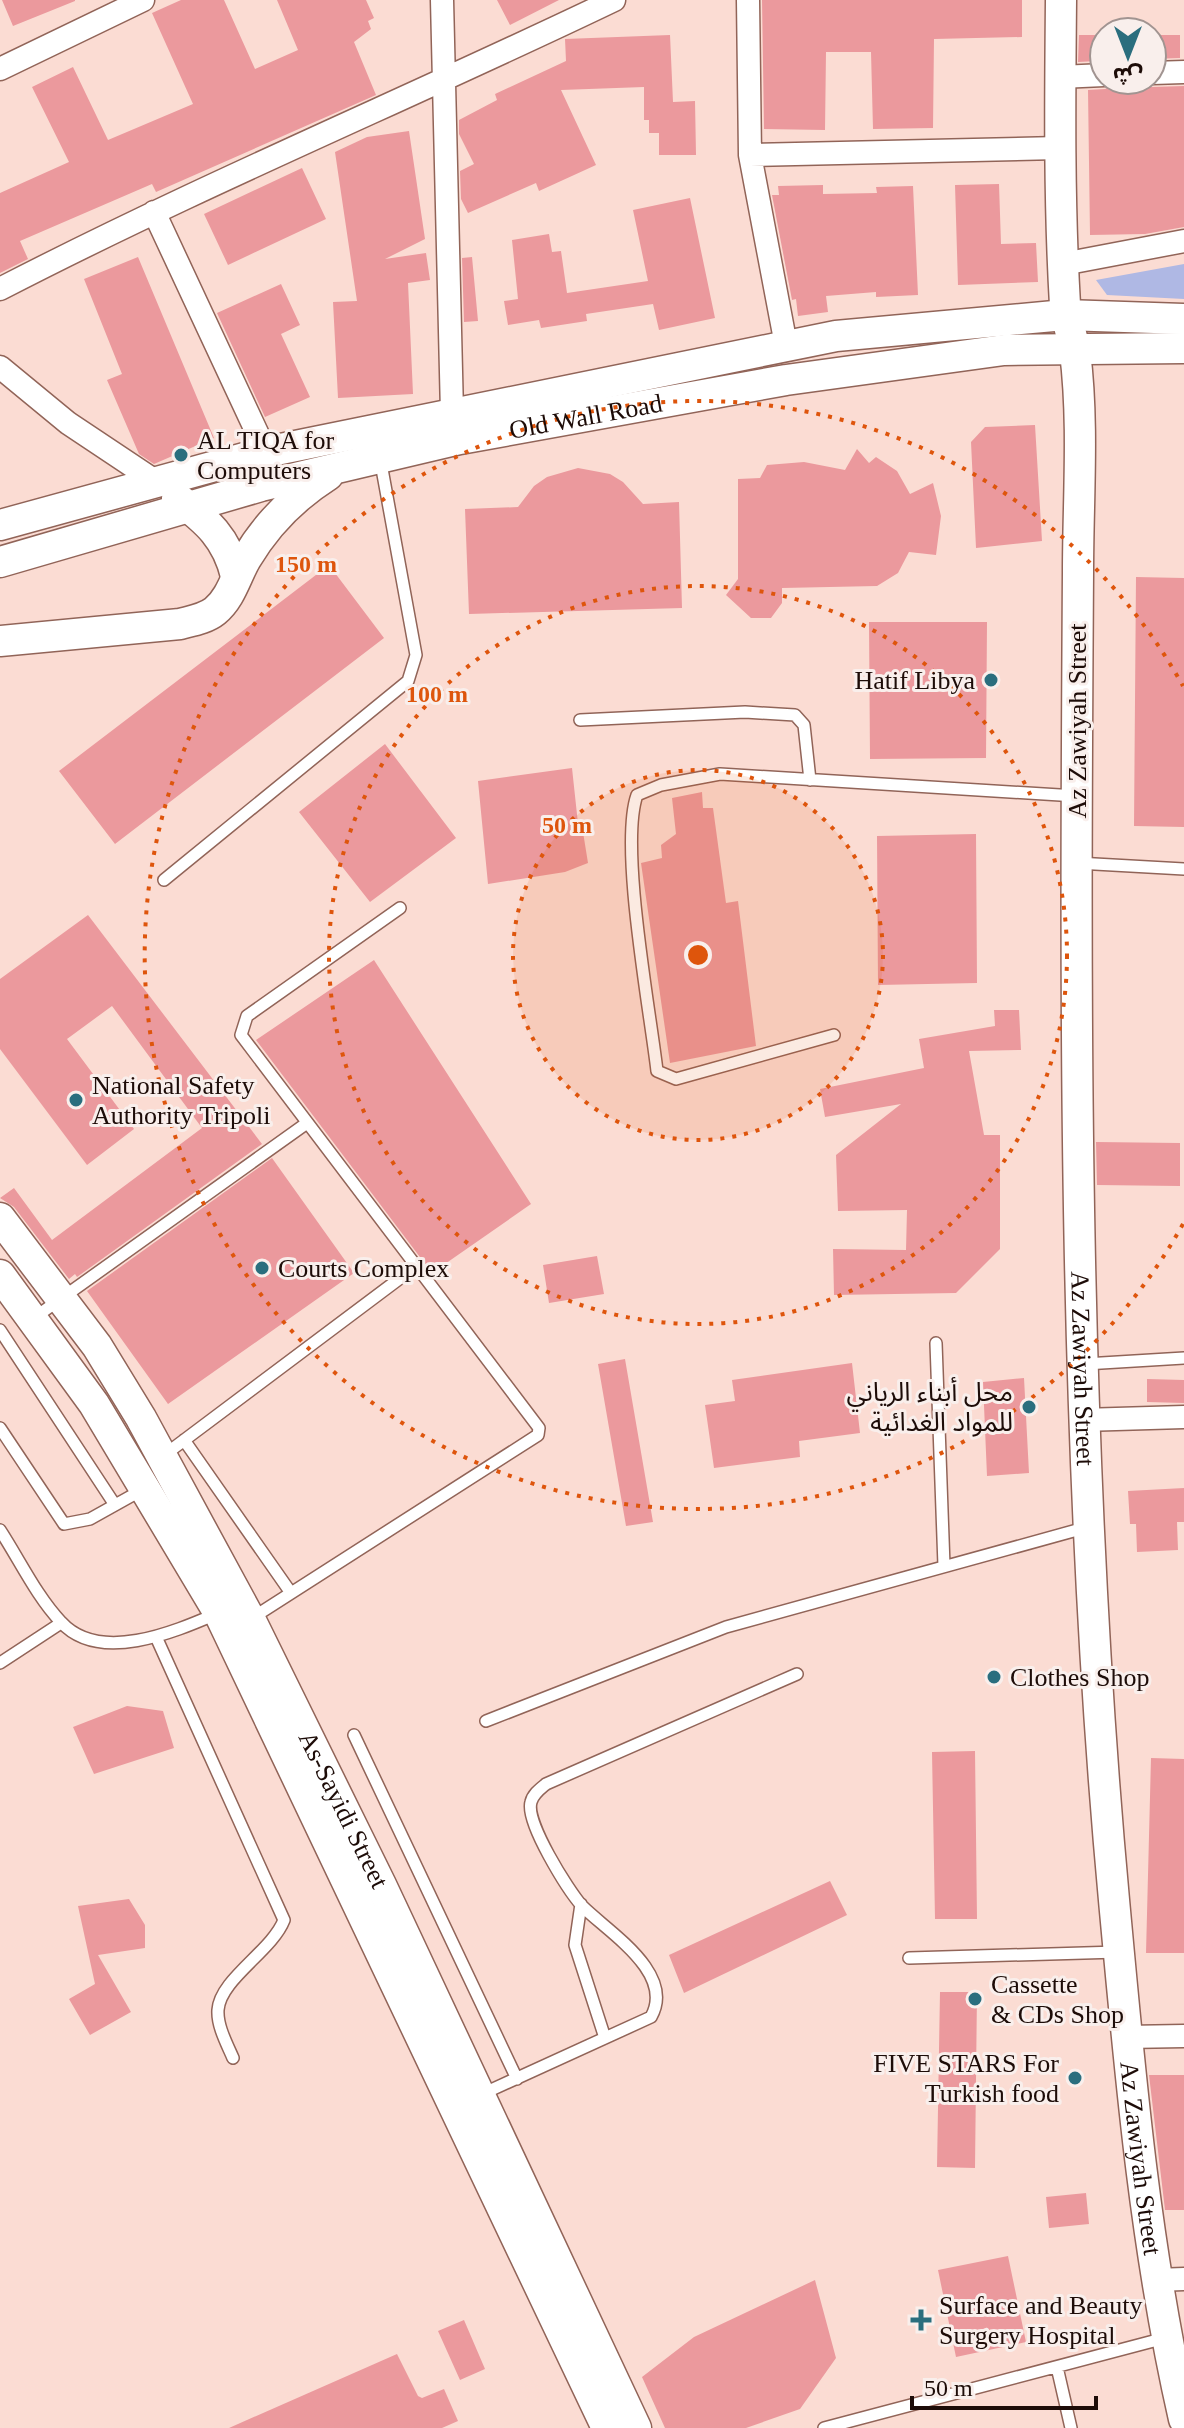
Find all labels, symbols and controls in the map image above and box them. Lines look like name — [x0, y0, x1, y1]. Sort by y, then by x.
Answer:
north arrow — [1088, 16, 1168, 96]
text: ش — [1113, 63, 1143, 88]
street label: Old Wall Road — [507, 389, 665, 445]
place label: AL TIQA for Computers — [197, 426, 335, 485]
marker: AL TIQA for Computers — [172, 446, 190, 464]
text: 150 m — [275, 551, 337, 577]
street label: Az Zawiyah Street — [1063, 623, 1092, 818]
place label: Hatif Libya — [854, 666, 975, 695]
marker: Hatif Libya — [982, 671, 1000, 689]
text: 100 m — [406, 681, 468, 707]
text: 50 m — [542, 812, 592, 838]
centre of rings — [684, 941, 712, 969]
place label: National Safety Authority Tripoli — [92, 1071, 270, 1130]
marker: National Safety Authority Tripoli — [67, 1091, 85, 1109]
place label: Courts Complex — [278, 1254, 449, 1283]
marker: Courts Complex — [253, 1259, 271, 1277]
street label: Az Zawiyah Street — [1065, 1271, 1100, 1467]
place label: محل أبناء الرياني للمواد الغدائية — [847, 1376, 1013, 1437]
marker: محل أبناء الرياني للمواد الغدائية — [1020, 1398, 1038, 1416]
place label: Clothes Shop — [1010, 1663, 1149, 1692]
marker: Clothes Shop — [985, 1668, 1003, 1686]
street label: As-Sayidi Street — [293, 1727, 395, 1894]
place label: Cassette & CDs Shop — [991, 1970, 1124, 2029]
marker: Cassette & CDs Shop — [966, 1990, 984, 2008]
place label: FIVE STARS For Turkish food — [873, 2049, 1059, 2108]
street label: Az Zawiyah Street — [1114, 2060, 1167, 2258]
marker: FIVE STARS For Turkish food — [1066, 2069, 1084, 2087]
place label: Surface and Beauty Surgery Hospital — [939, 2291, 1143, 2350]
marker: Surface and Beauty Surgery Hospital — [910, 2309, 932, 2331]
scale bar — [912, 2360, 1096, 2410]
text: 50 m — [924, 2375, 973, 2401]

